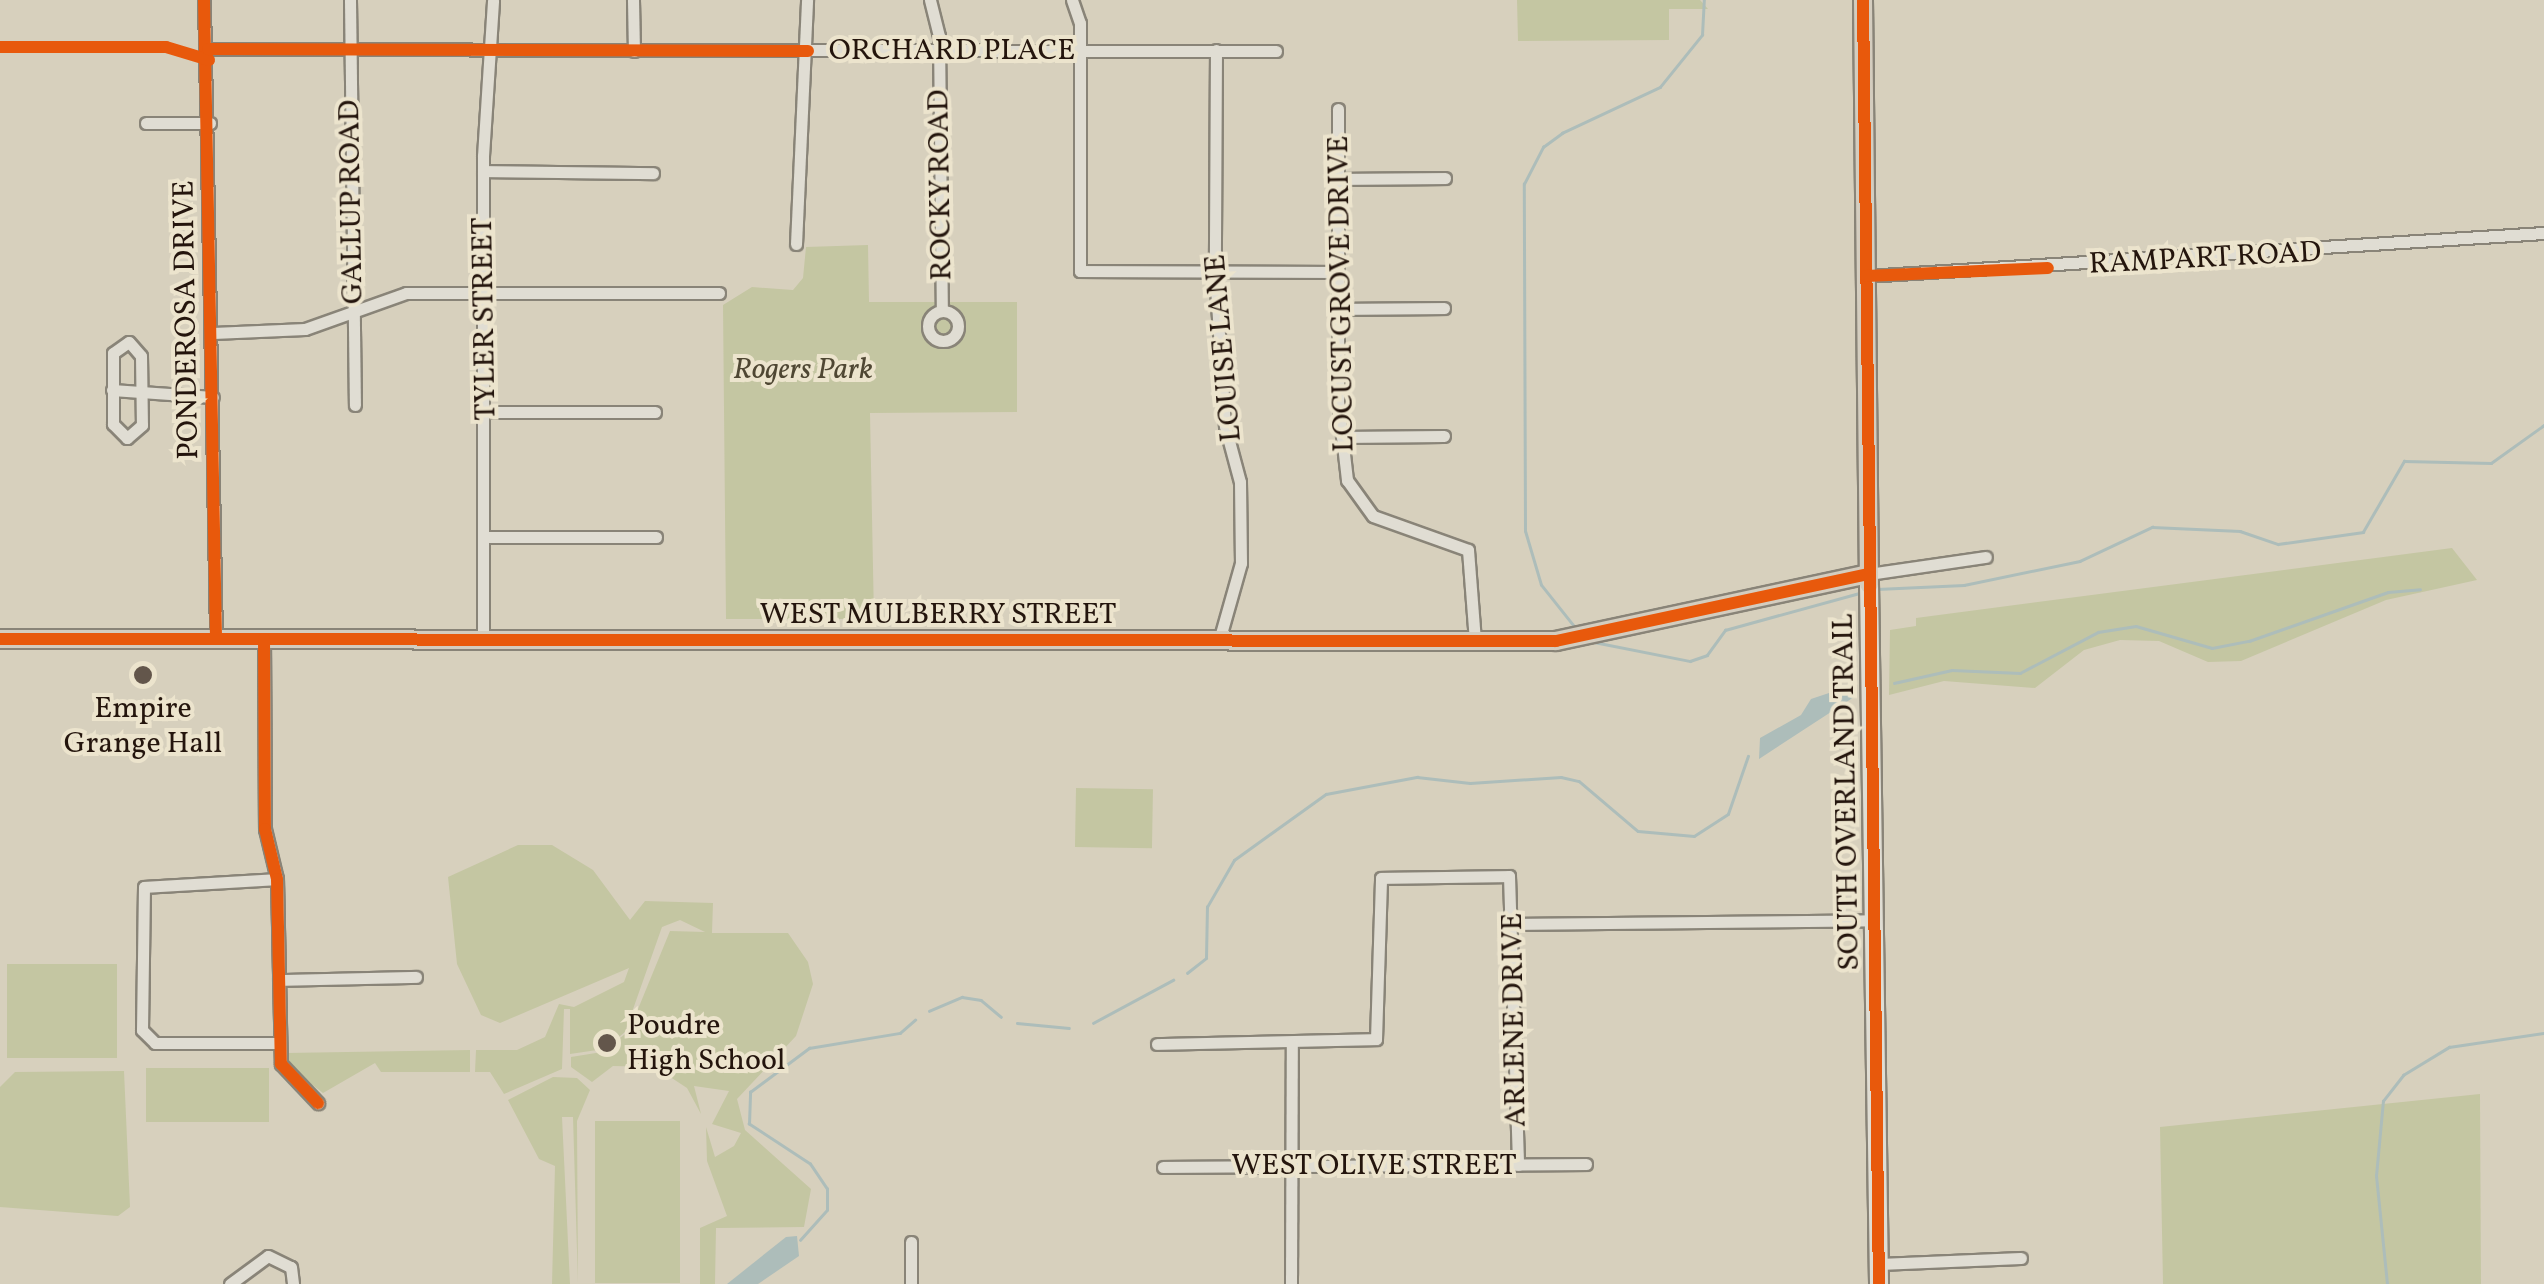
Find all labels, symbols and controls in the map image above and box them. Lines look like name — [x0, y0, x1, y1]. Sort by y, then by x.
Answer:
street label: ORCHARD PLACE — [829, 33, 1075, 69]
street label: ROCKY ROAD — [921, 89, 961, 281]
street label: GALLUP ROAD — [332, 100, 372, 304]
street label: LOCUST GROVE DRIVE — [1321, 135, 1363, 453]
street label: PONDEROSA DRIVE — [167, 180, 207, 460]
street label: TYLER STREET — [465, 217, 505, 421]
street label: RAMPART ROAD — [2087, 235, 2323, 283]
street label: LOUISE LANE — [1198, 253, 1250, 443]
park label: Rogers Park — [733, 352, 873, 388]
street label: WEST MULBERRY STREET — [759, 597, 1117, 633]
street label: SOUTH OVERLAND TRAIL — [1826, 612, 1868, 972]
marker: Empire Grange Hall — [132, 664, 154, 686]
place label: Empire Grange Hall — [64, 691, 222, 762]
street label: ARLENE DRIVE — [1495, 912, 1535, 1128]
place label: Poudre High School — [627, 1008, 786, 1078]
marker: Poudre High School — [596, 1032, 618, 1054]
street label: WEST OLIVE STREET — [1231, 1148, 1517, 1184]

